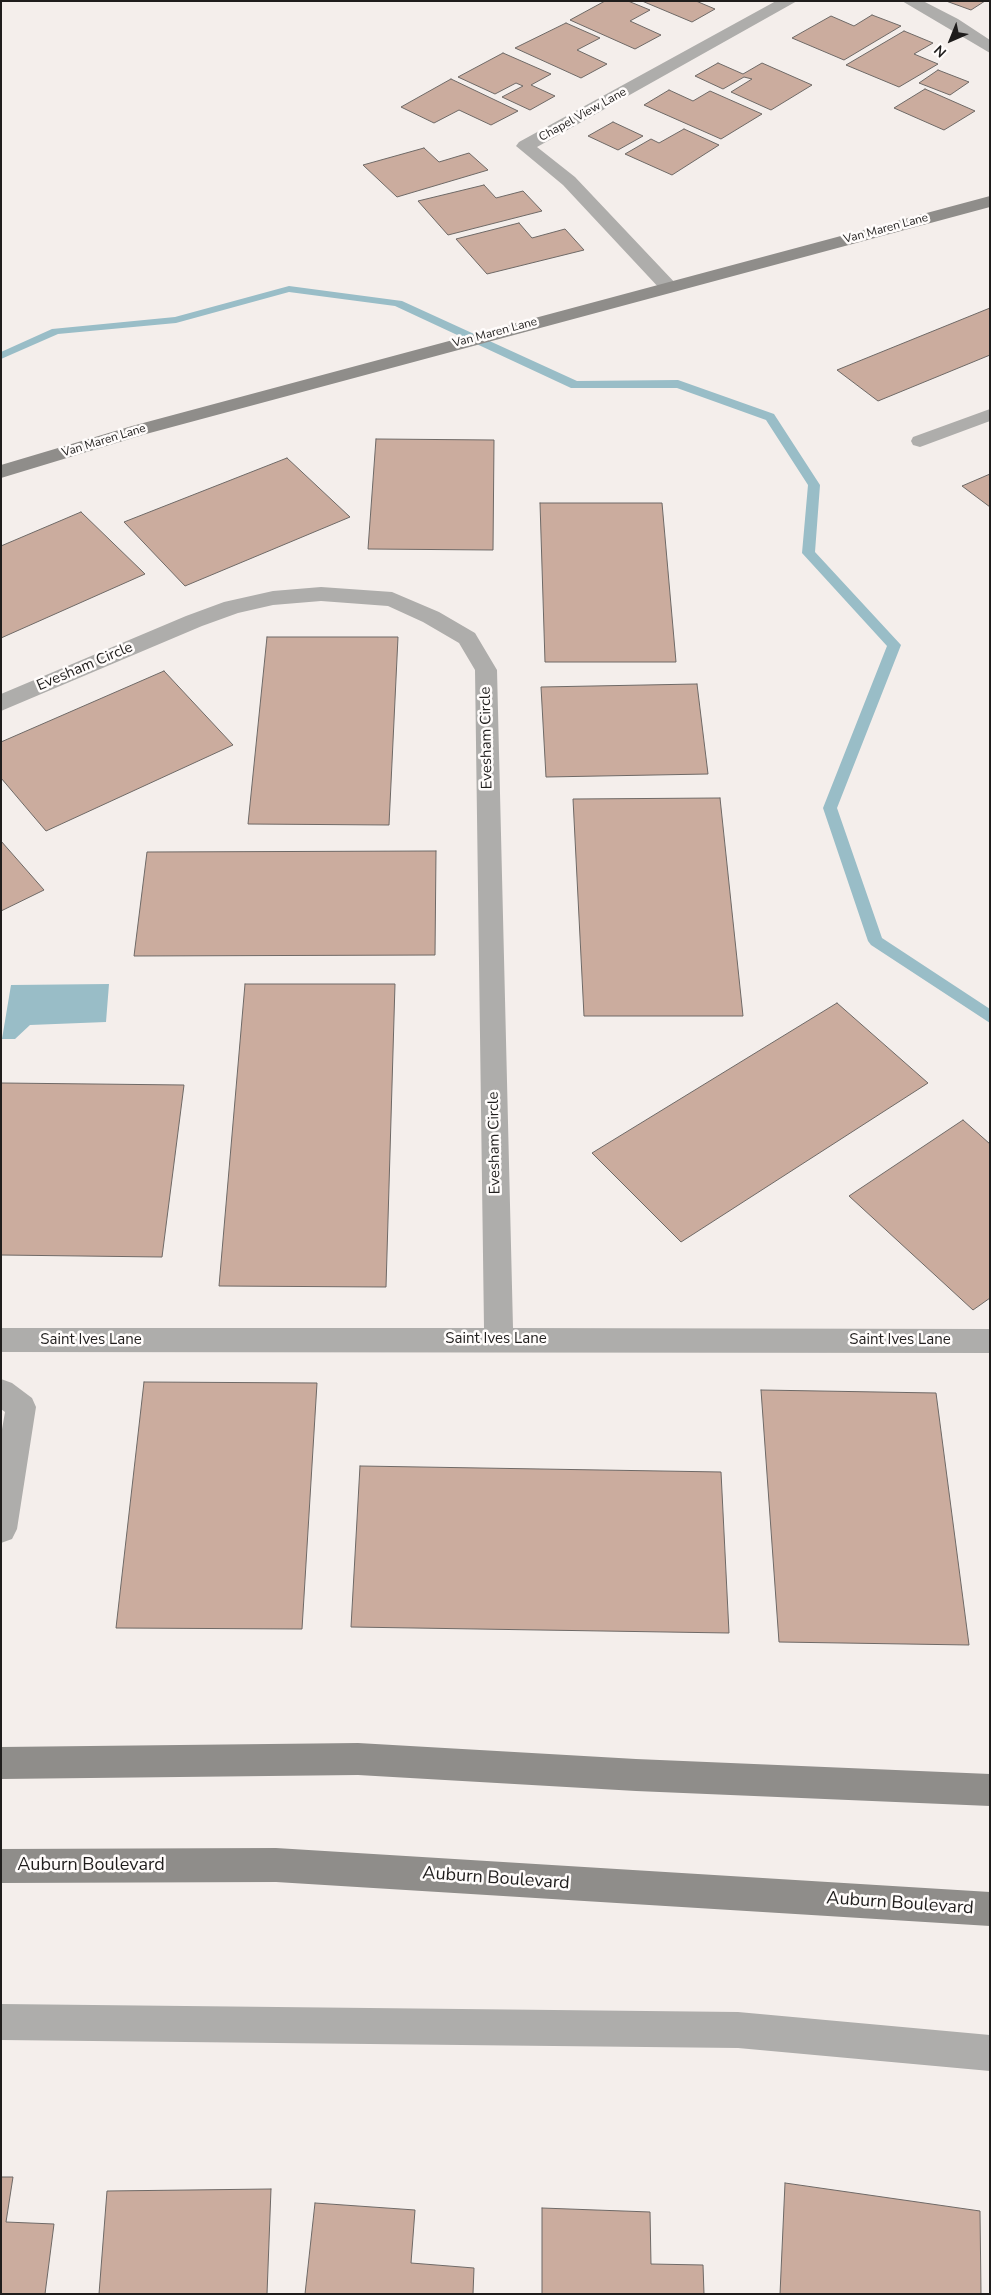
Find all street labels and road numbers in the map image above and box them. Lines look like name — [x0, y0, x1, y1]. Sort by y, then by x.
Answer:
street label: Chapel View Lane — [537, 85, 629, 145]
street label: Van Maren Lane — [842, 211, 930, 247]
street label: Van Maren Lane — [451, 315, 539, 351]
street label: Van Maren Lane — [60, 421, 148, 461]
street label: Evesham Circle — [34, 639, 136, 695]
street label: Evesham Circle — [477, 686, 497, 790]
street label: Evesham Circle — [485, 1091, 505, 1195]
street label: Saint Ives Lane — [445, 1330, 547, 1348]
street label: Saint Ives Lane — [40, 1331, 142, 1349]
street label: Saint Ives Lane — [849, 1331, 951, 1349]
street label: Auburn Boulevard — [17, 1855, 165, 1877]
street label: Auburn Boulevard — [422, 1863, 570, 1895]
street label: Auburn Boulevard — [826, 1888, 974, 1920]

